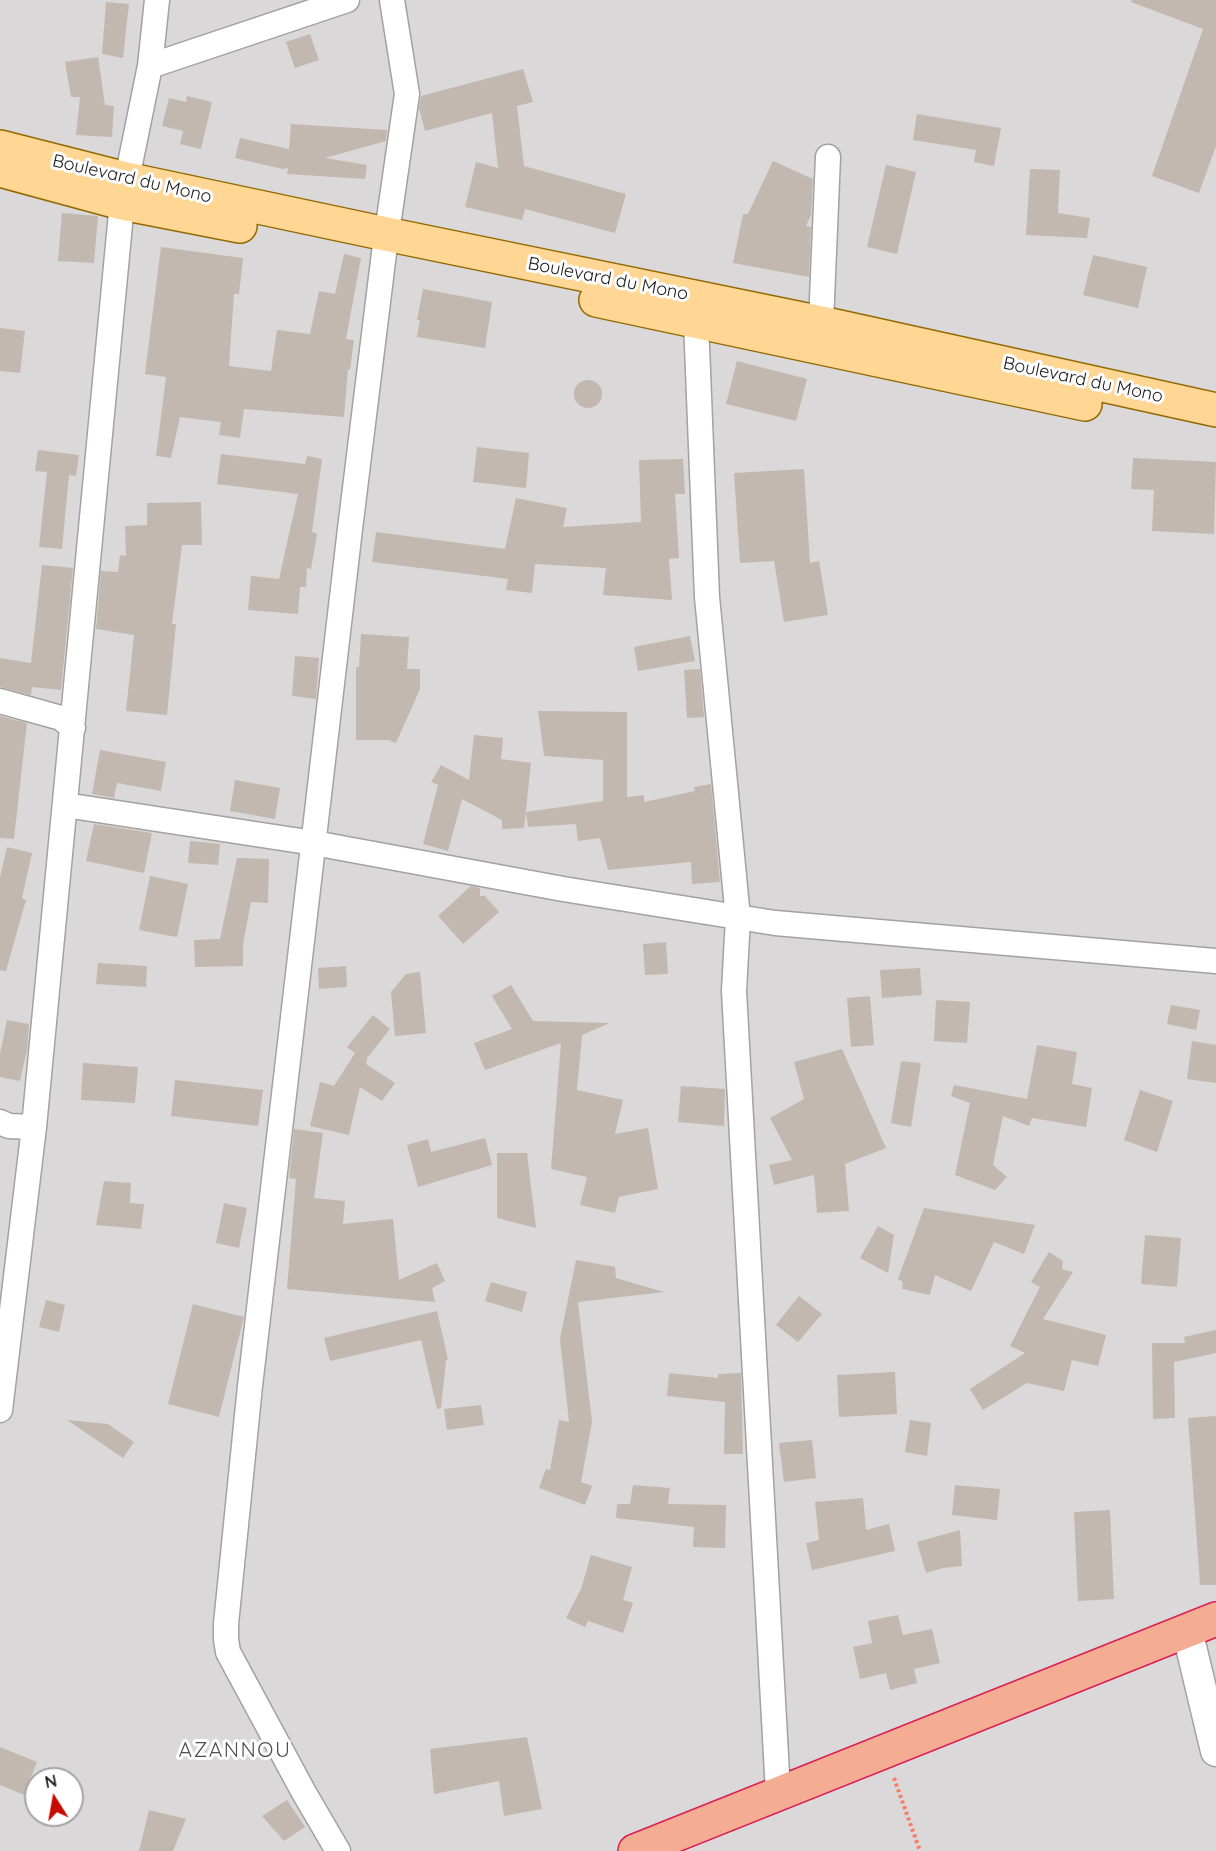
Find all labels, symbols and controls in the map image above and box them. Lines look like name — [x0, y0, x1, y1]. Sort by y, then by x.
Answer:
street label: Boulevard du Mono — [50, 150, 214, 208]
street label: Boulevard du Mono — [526, 253, 690, 305]
street label: Boulevard du Mono — [1001, 352, 1165, 408]
district label: AZANNOU — [179, 1738, 291, 1764]
north arrow — [24, 1767, 84, 1827]
text: N — [43, 1770, 59, 1792]

